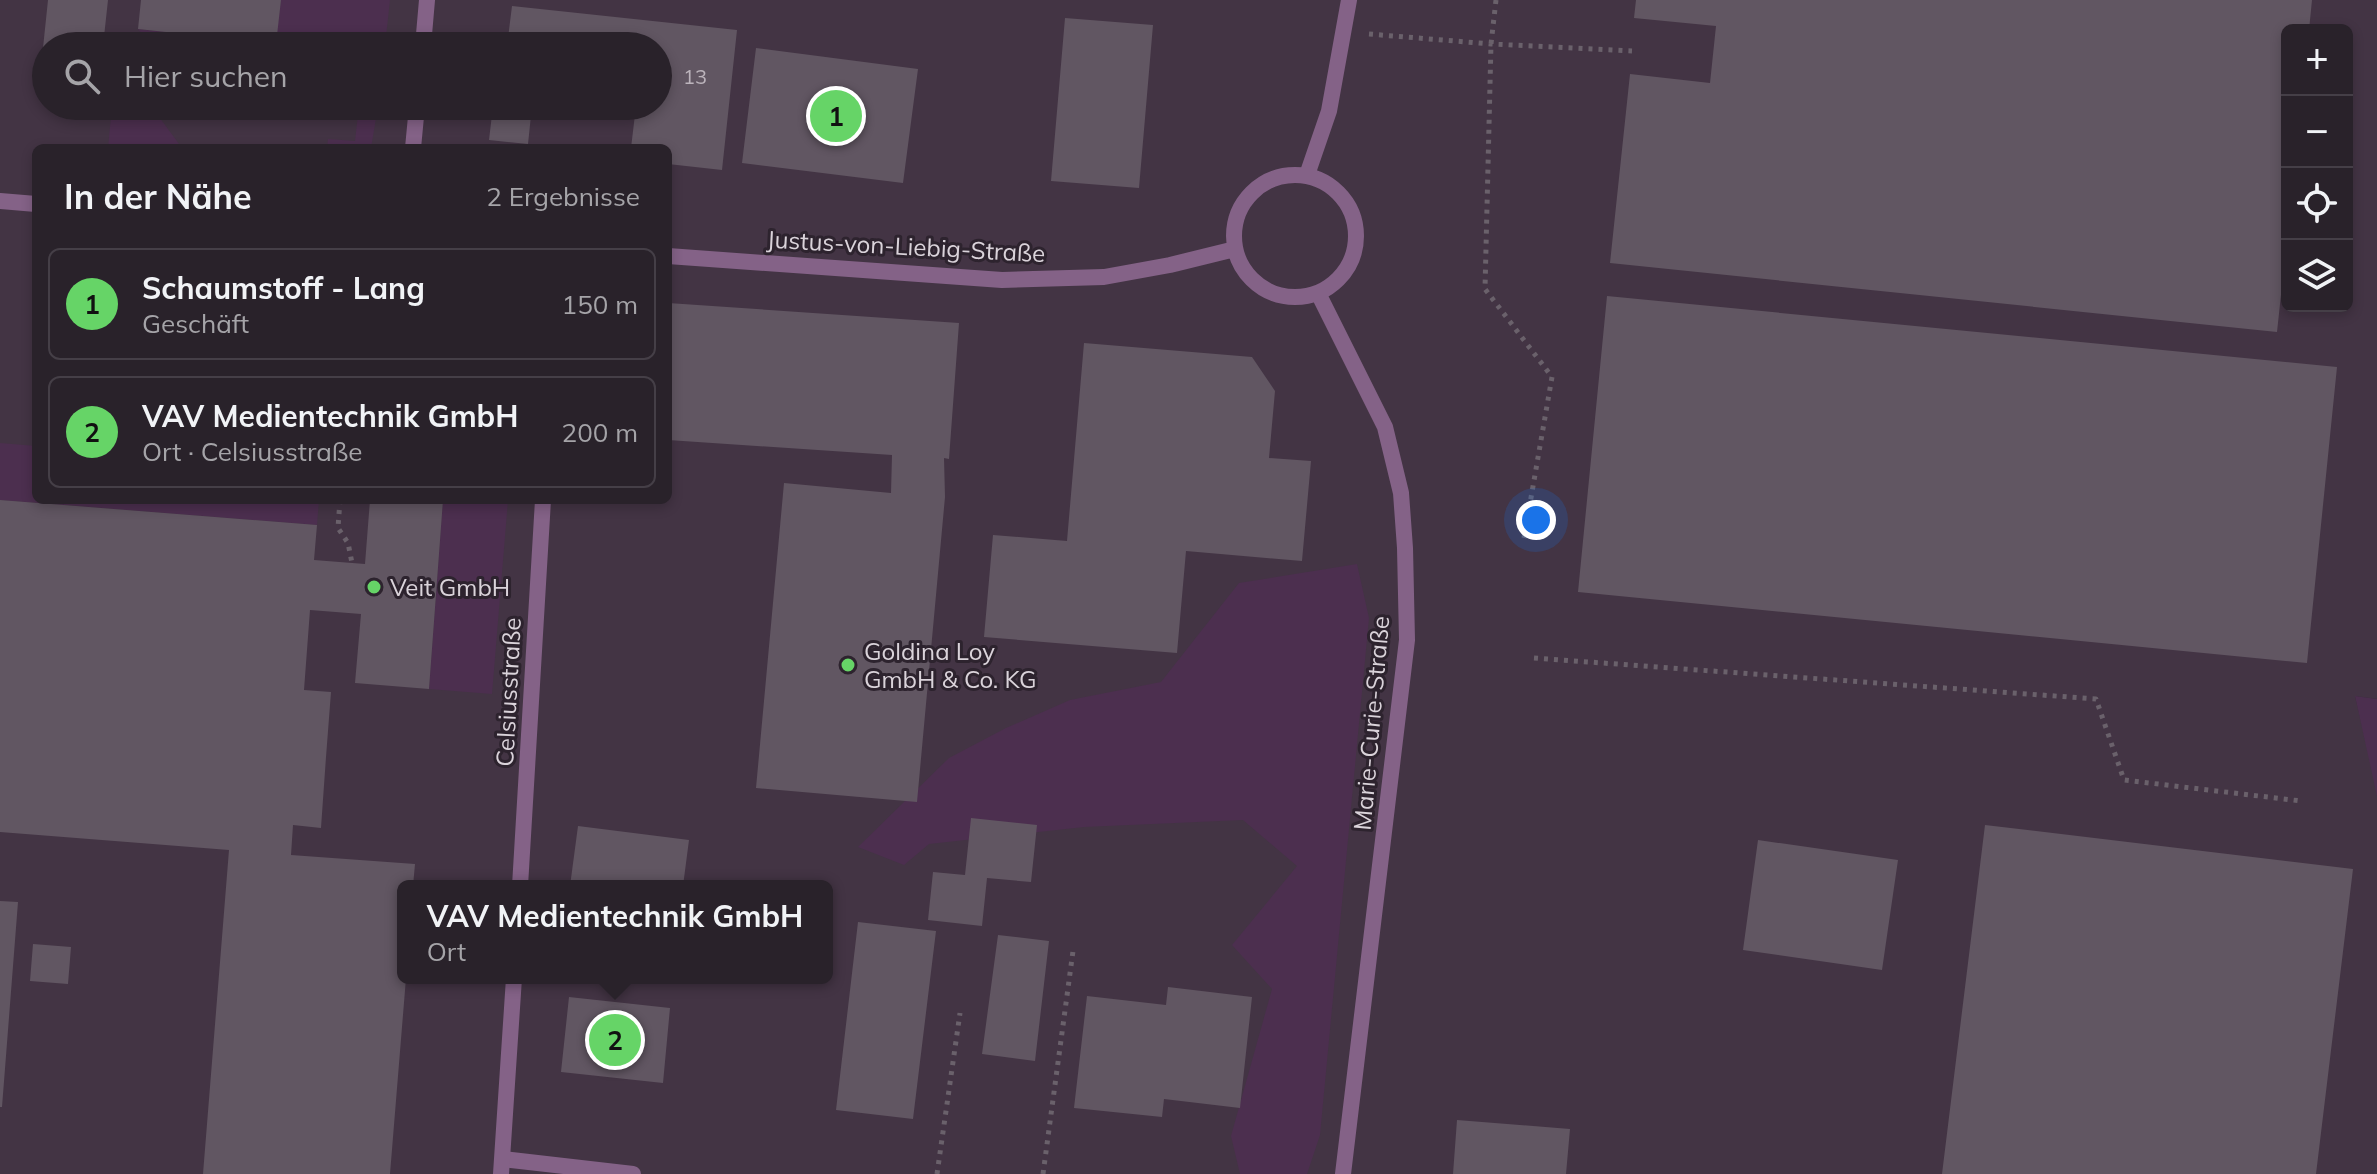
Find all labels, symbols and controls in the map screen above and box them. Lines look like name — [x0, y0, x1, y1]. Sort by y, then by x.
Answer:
map controls — [2281, 24, 2353, 312]
button: + — [2281, 24, 2353, 96]
search box — [32, 32, 672, 120]
icon: search — [60, 54, 104, 98]
text: Hier suchen — [124, 57, 288, 95]
house number: 13 — [683, 64, 707, 89]
pin: 1 — [810, 86, 862, 146]
button: − — [2281, 96, 2353, 168]
button: locate — [2281, 168, 2353, 240]
text: In der Nähe — [64, 175, 252, 218]
text: 2 Ergebnisse — [486, 180, 640, 213]
street label: Justus-von-Liebig-Straße — [766, 224, 1046, 268]
button: layers — [2281, 240, 2353, 312]
text: Schaumstoff - Lang — [142, 269, 425, 307]
text: 1 — [84, 288, 100, 321]
text: 150 m — [562, 288, 638, 321]
text: Geschäft — [142, 307, 249, 340]
text: VAV Medientechnik GmbH — [142, 397, 518, 435]
text: 2 — [84, 416, 100, 449]
text: 200 m — [562, 416, 638, 449]
text: Ort · Celsiusstraße — [142, 435, 362, 468]
your location — [1516, 500, 1556, 540]
place label: Veit GmbH — [390, 572, 510, 602]
marker: Veit GmbH — [365, 578, 383, 596]
street label: Marie-Curie-Straße — [1347, 615, 1395, 831]
street label: Celsiusstraße — [489, 617, 527, 767]
place label: Goldina Loy GmbH & Co. KG — [864, 636, 1037, 694]
marker: Goldina Loy GmbH & Co. KG — [839, 656, 857, 674]
popup — [397, 880, 833, 984]
text: VAV Medientechnik GmbH — [427, 897, 803, 935]
text: Ort — [427, 935, 466, 968]
pin: 2 — [589, 1010, 641, 1070]

